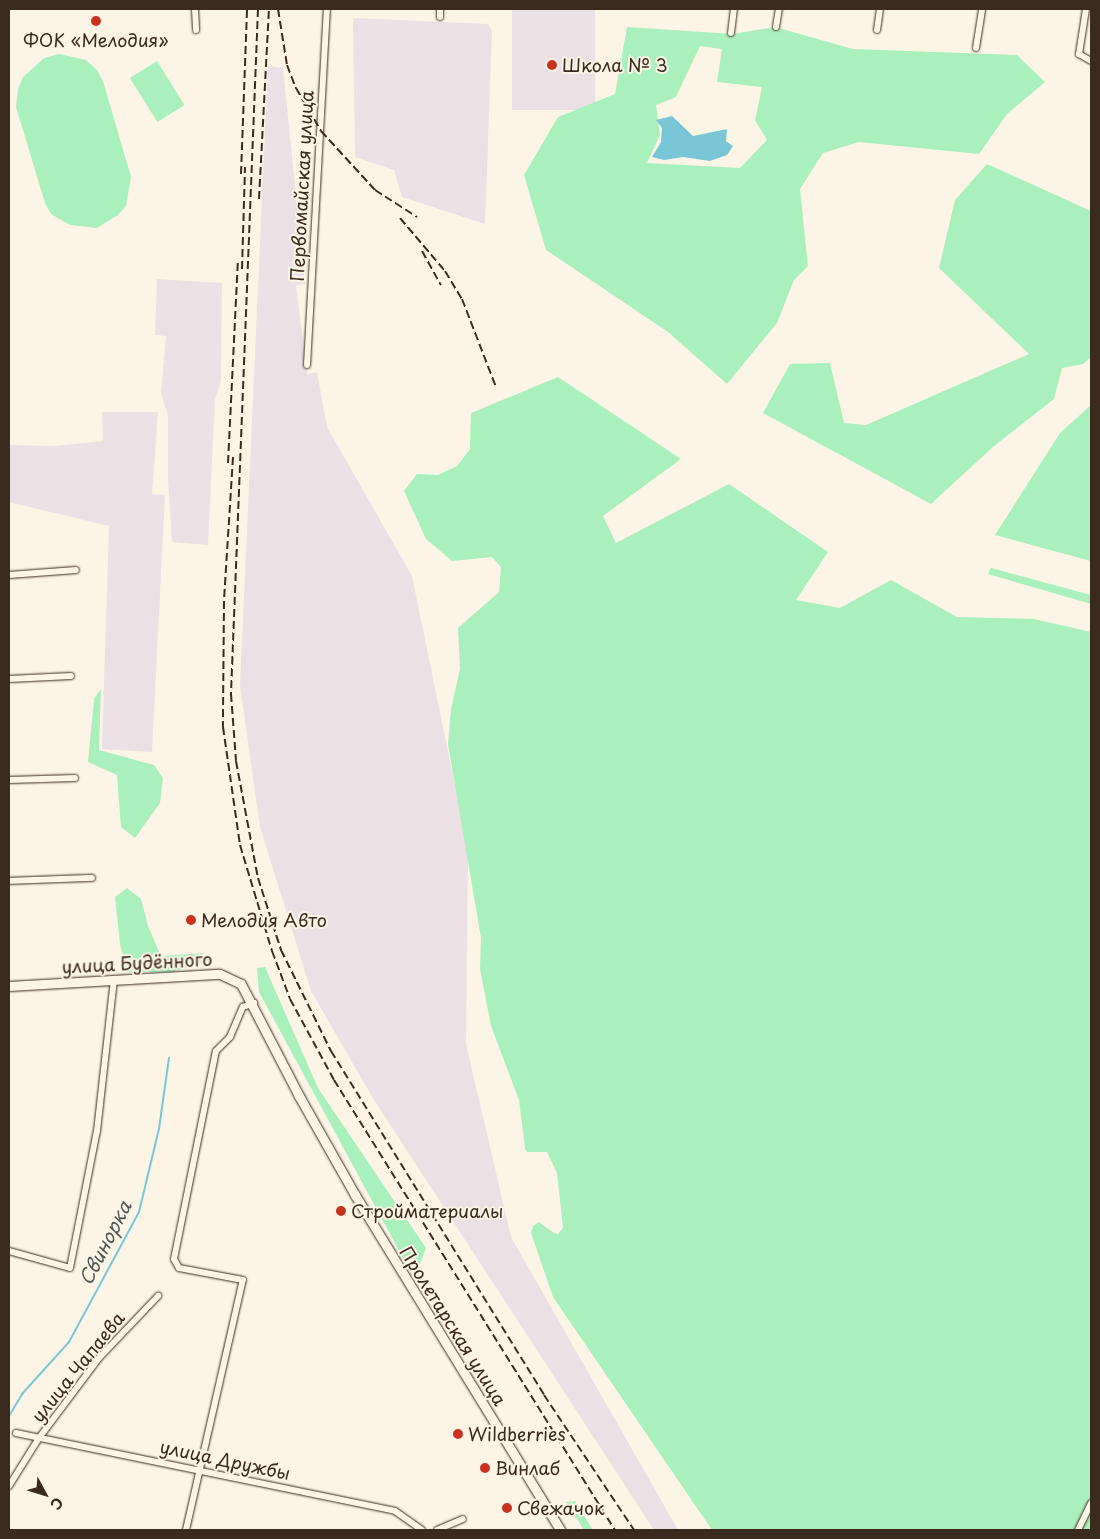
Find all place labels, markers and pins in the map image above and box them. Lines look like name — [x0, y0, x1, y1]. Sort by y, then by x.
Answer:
marker: ФОК «Мелодия» — [90, 15, 102, 27]
place label: ФОК «Мелодия» — [23, 29, 169, 51]
place label: Школа № 3 — [562, 54, 668, 76]
marker: Школа № 3 — [546, 59, 558, 71]
place label: Мелодия Авто — [201, 909, 327, 931]
marker: Мелодия Авто — [185, 914, 197, 926]
place label: Стройматериалы — [351, 1200, 503, 1222]
marker: Стройматериалы — [335, 1205, 347, 1217]
place label: Wildberries — [468, 1423, 566, 1445]
marker: Wildberries — [452, 1428, 464, 1440]
place label: Винлаб — [495, 1457, 560, 1479]
marker: Винлаб — [479, 1462, 491, 1474]
place label: Свежачок — [517, 1497, 605, 1519]
marker: Свежачок — [501, 1502, 513, 1514]

